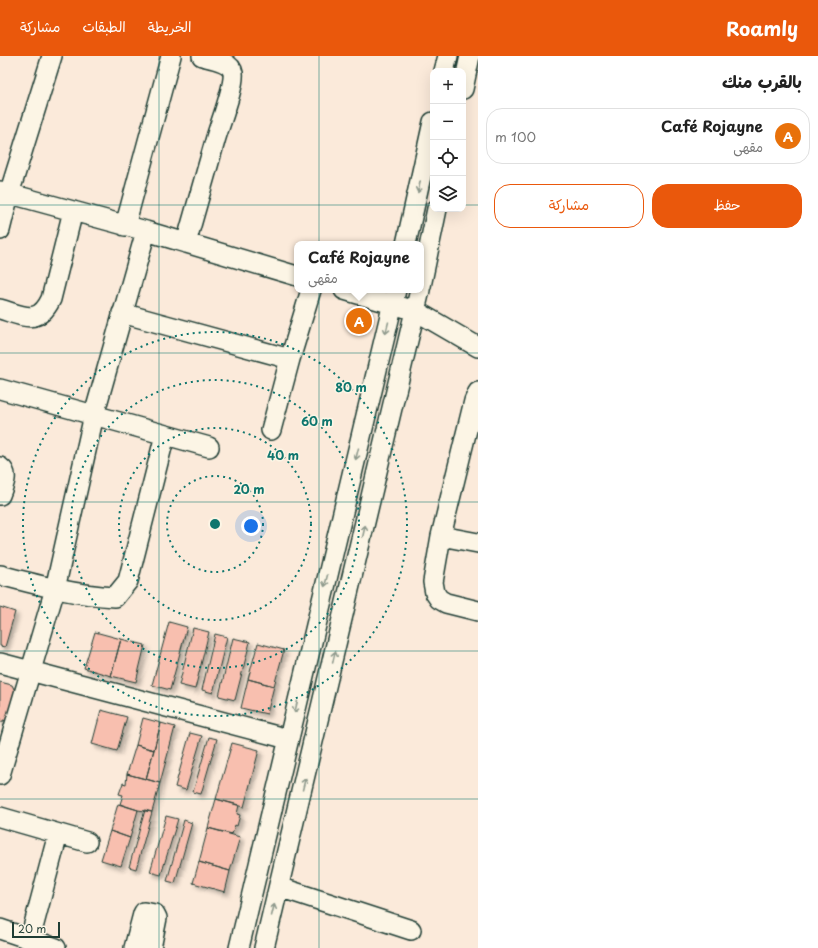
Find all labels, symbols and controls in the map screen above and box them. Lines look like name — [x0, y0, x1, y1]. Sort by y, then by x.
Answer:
text: Roamly — [726, 14, 798, 42]
text: مشاركة — [20, 16, 60, 37]
text: الطبقات — [82, 16, 126, 37]
text: الخريطة — [148, 16, 191, 37]
map controls — [430, 68, 466, 212]
button: + — [430, 68, 466, 104]
text: بالقرب منك — [722, 68, 802, 94]
button: − — [430, 104, 466, 140]
text: Café Rojayne — [661, 114, 763, 137]
text: 100 m — [495, 127, 536, 146]
text: A — [783, 127, 793, 146]
text: مقهى — [733, 137, 763, 156]
button: locate — [430, 140, 466, 176]
button: layers — [430, 176, 466, 212]
one-way arrow — [414, 181, 422, 194]
button: مشاركة — [494, 184, 644, 228]
button: حفظ — [652, 184, 802, 228]
popup — [294, 241, 424, 293]
text: Café Rojayne — [308, 245, 410, 268]
text: مقهى — [308, 268, 338, 287]
pin: A — [346, 306, 372, 336]
one-way arrow — [383, 321, 390, 334]
text: 80 m — [335, 378, 367, 396]
text: 60 m — [301, 412, 333, 430]
text: 40 m — [267, 446, 299, 464]
one-way arrow — [352, 448, 360, 461]
text: 20 m — [233, 480, 265, 498]
your location — [241, 516, 261, 536]
centre of rings — [208, 517, 222, 531]
one-way arrow — [360, 525, 368, 538]
one-way arrow — [322, 574, 330, 587]
one-way arrow — [330, 651, 338, 664]
one-way arrow — [292, 700, 299, 713]
one-way arrow — [300, 777, 308, 790]
one-way arrow — [270, 904, 277, 917]
scale bar — [12, 920, 60, 939]
text: 20 m — [18, 920, 46, 937]

